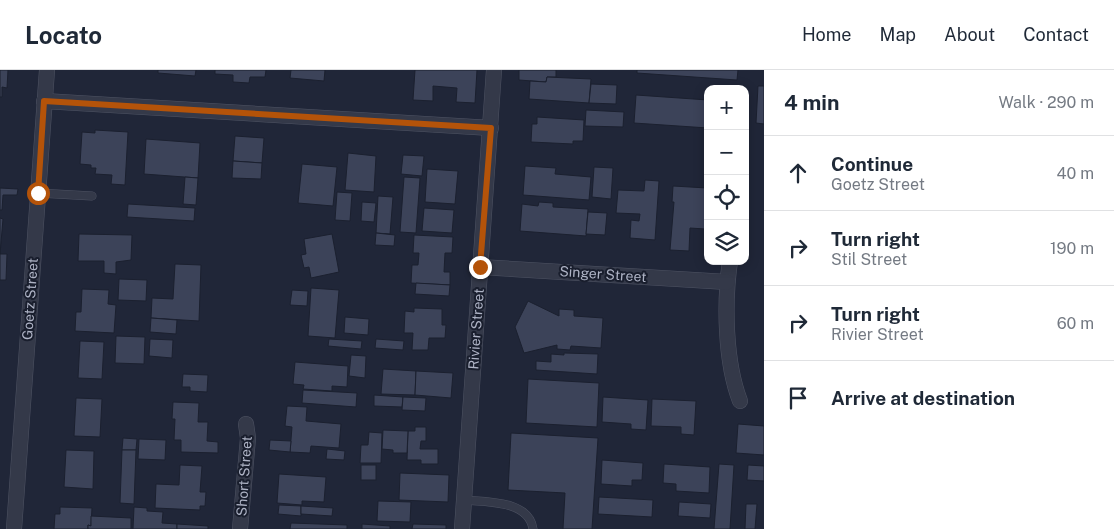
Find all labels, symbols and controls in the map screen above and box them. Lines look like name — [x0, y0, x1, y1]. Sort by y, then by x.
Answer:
text: Locato — [25, 21, 102, 49]
text: Home — [802, 24, 852, 45]
text: Map — [880, 24, 916, 45]
text: About — [944, 24, 995, 45]
text: Contact — [1023, 24, 1089, 45]
map controls — [704, 85, 749, 265]
button: + — [704, 85, 749, 130]
text: 4 min — [784, 90, 839, 115]
text: Walk · 290 m — [999, 93, 1094, 112]
button: − — [704, 130, 749, 175]
text: Continue — [831, 153, 913, 175]
icon: ahead — [784, 159, 812, 187]
text: 40 m — [1056, 164, 1094, 183]
button: locate — [704, 175, 749, 220]
text: Goetz Street — [831, 175, 925, 194]
route start — [27, 182, 50, 205]
button: layers — [704, 220, 749, 265]
text: Turn right — [831, 228, 920, 250]
icon: right — [784, 234, 812, 262]
text: 190 m — [1050, 239, 1094, 258]
text: Stil Street — [831, 250, 907, 269]
route end — [469, 256, 492, 279]
street label: Goetz Street — [19, 257, 41, 341]
street label: Singer Street — [559, 263, 647, 285]
street label: Rivier Street — [465, 288, 487, 370]
text: Turn right — [831, 303, 920, 325]
icon: right — [784, 309, 812, 337]
text: 60 m — [1057, 314, 1094, 333]
text: Rivier Street — [831, 325, 924, 344]
icon: arrive — [784, 384, 812, 412]
text: Arrive at destination — [831, 387, 1015, 409]
street label: Short Street — [233, 435, 255, 517]

